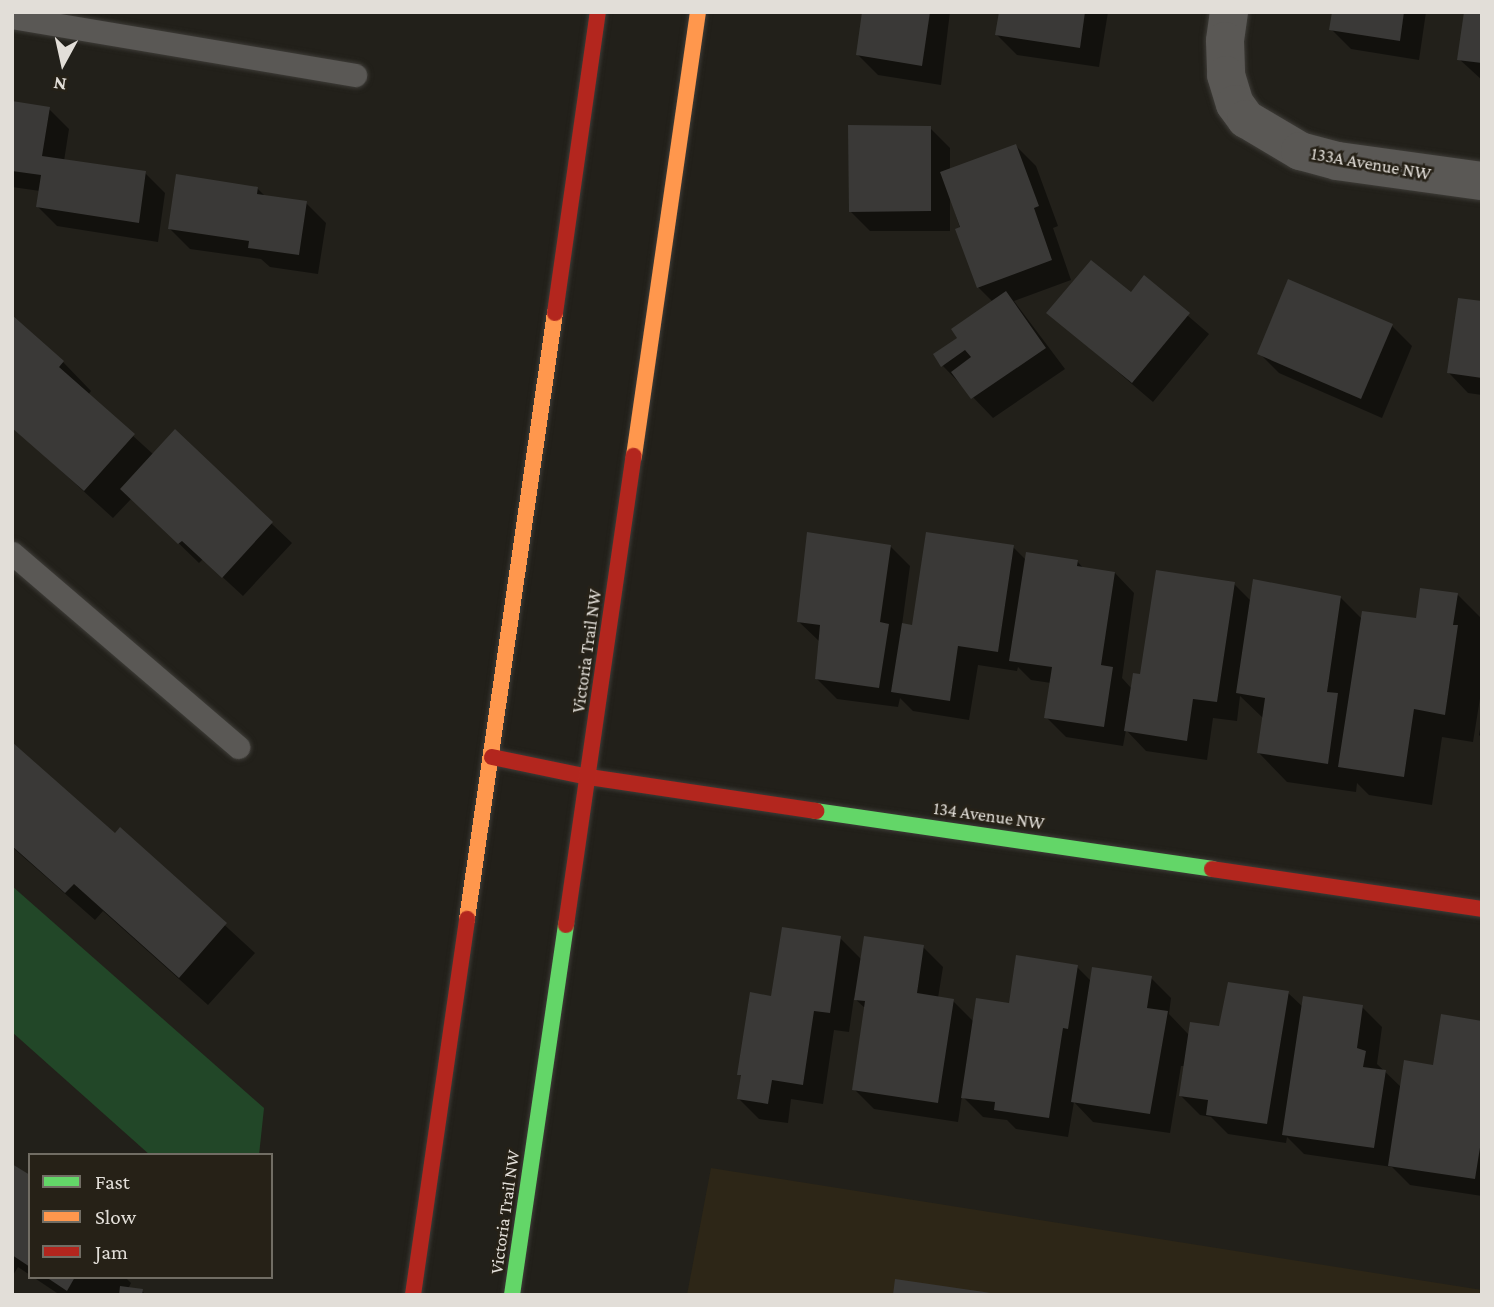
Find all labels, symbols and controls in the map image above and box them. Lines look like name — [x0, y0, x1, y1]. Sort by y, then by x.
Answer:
north arrow — [28, 28, 98, 98]
text: N — [52, 73, 68, 96]
street label: 133A Avenue NW — [1309, 143, 1433, 185]
street label: Victoria Trail NW — [568, 588, 606, 714]
street label: 134 Avenue NW — [932, 798, 1046, 834]
street label: Victoria Trail NW — [486, 1149, 524, 1275]
legend — [28, 1153, 273, 1279]
text: Fast — [95, 1170, 130, 1194]
text: Slow — [95, 1205, 136, 1229]
text: Jam — [95, 1240, 128, 1264]

